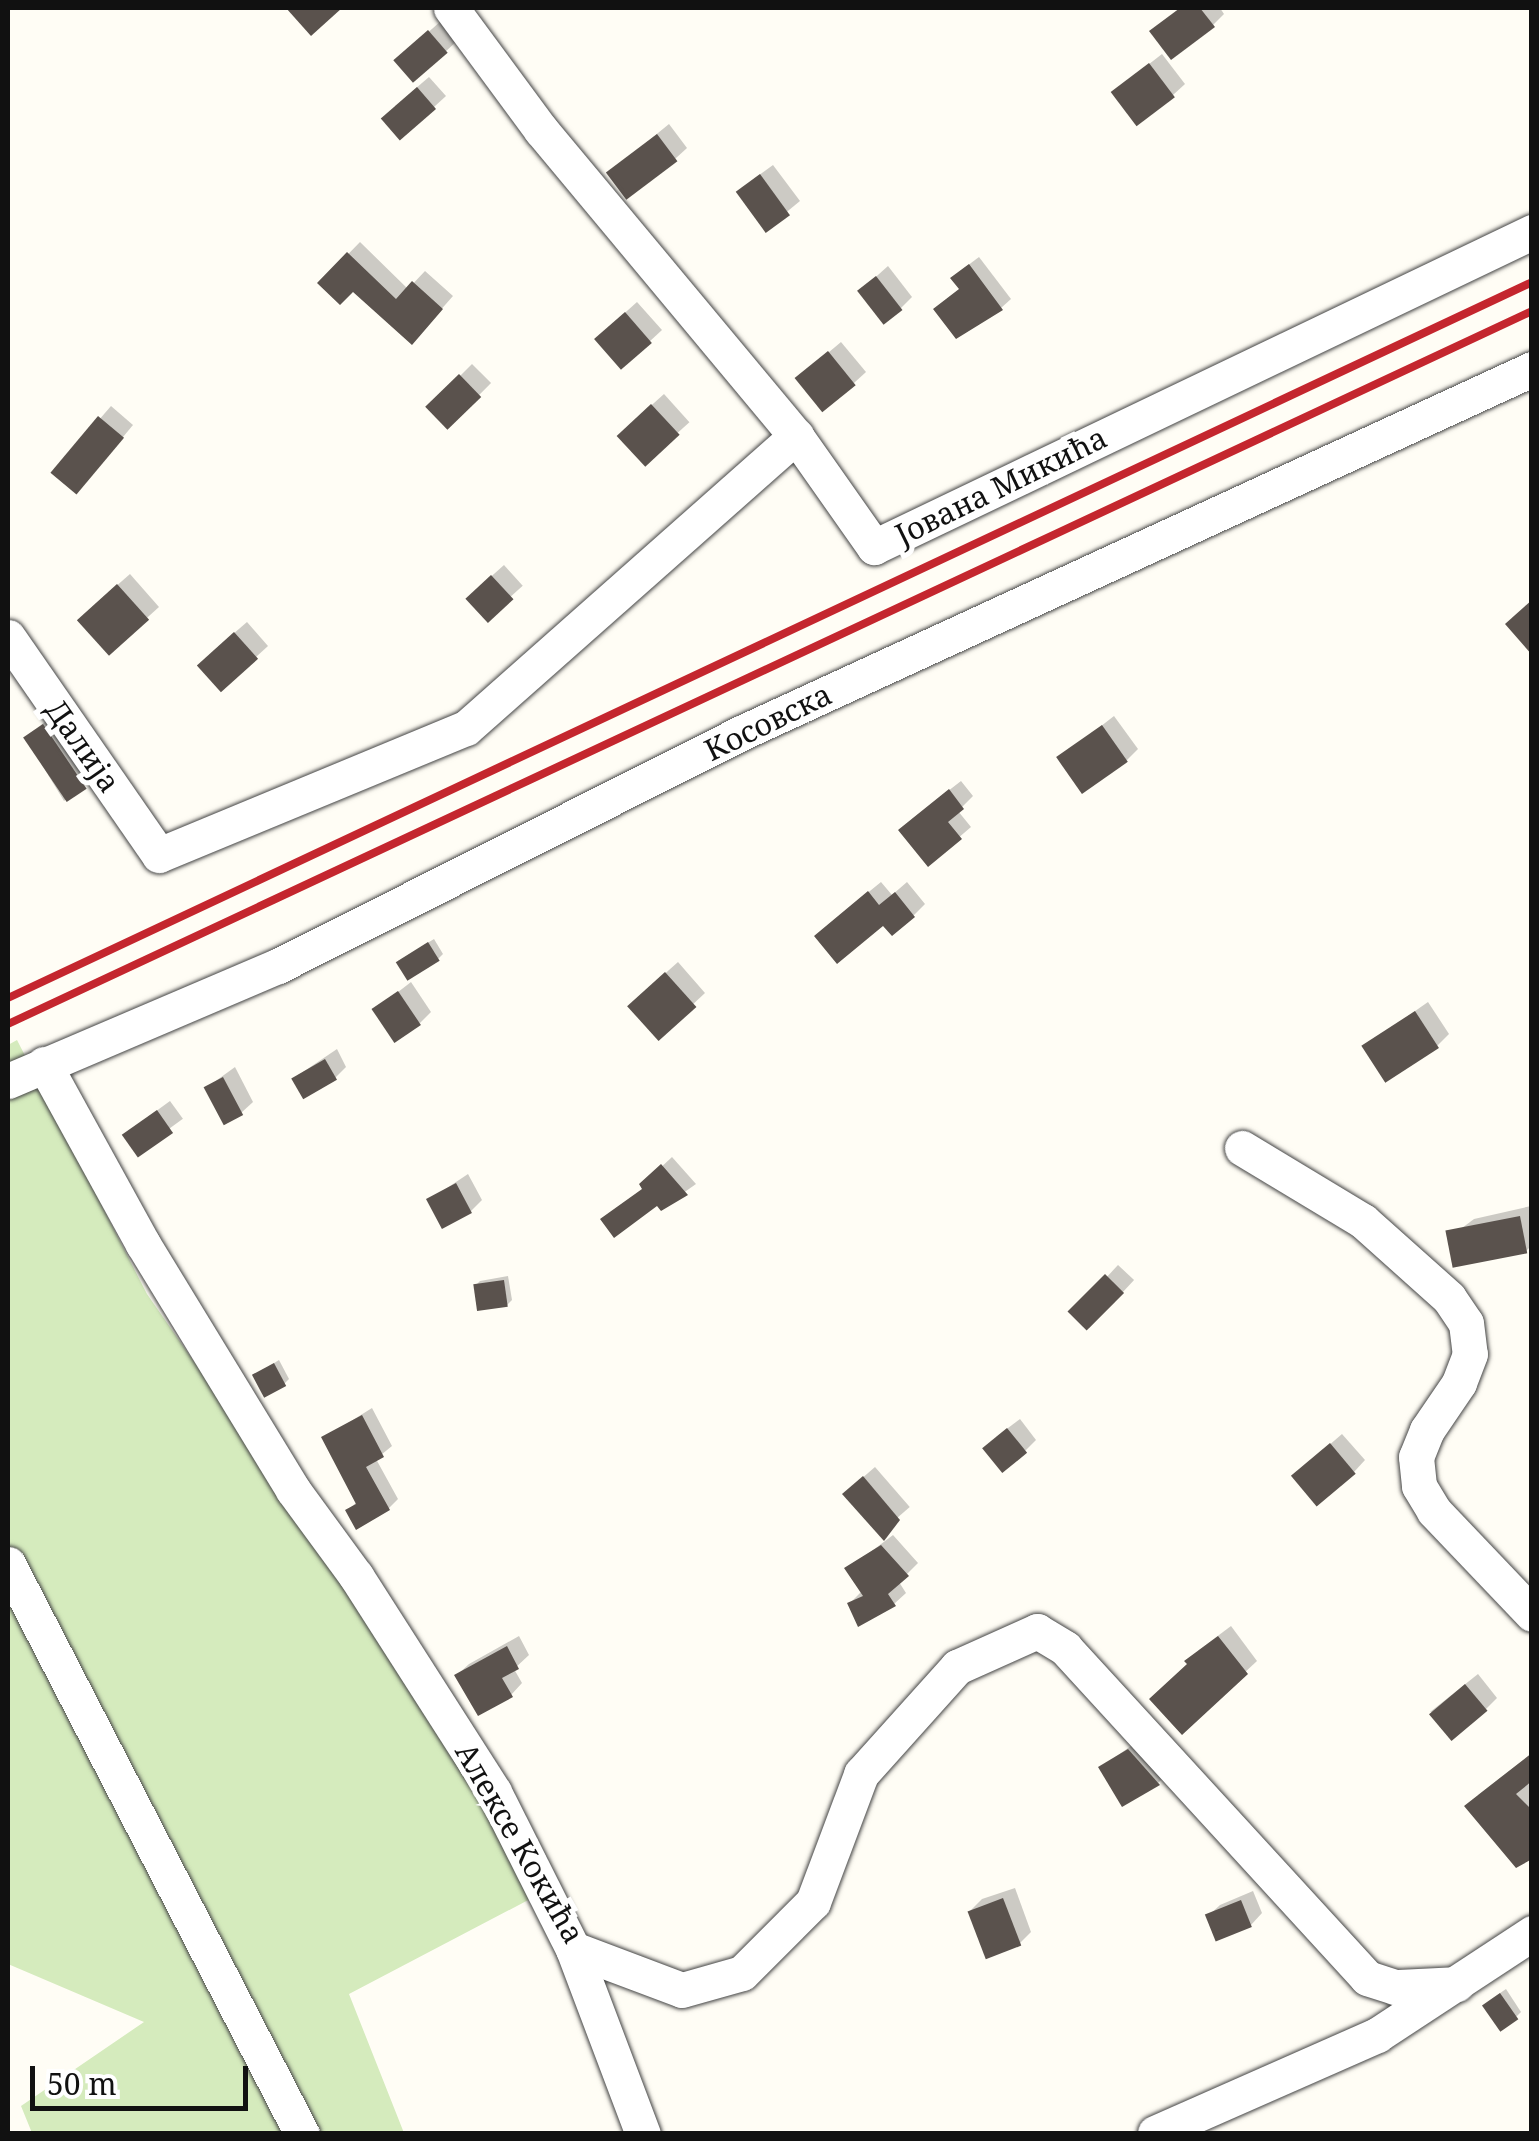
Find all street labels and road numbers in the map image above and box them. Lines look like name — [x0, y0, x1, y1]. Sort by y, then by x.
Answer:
street label: Јована Микића — [889, 419, 1113, 553]
street label: Косовска — [699, 676, 837, 768]
street label: Далија — [38, 693, 128, 799]
street label: Алексе Кокића — [448, 1736, 592, 1950]

